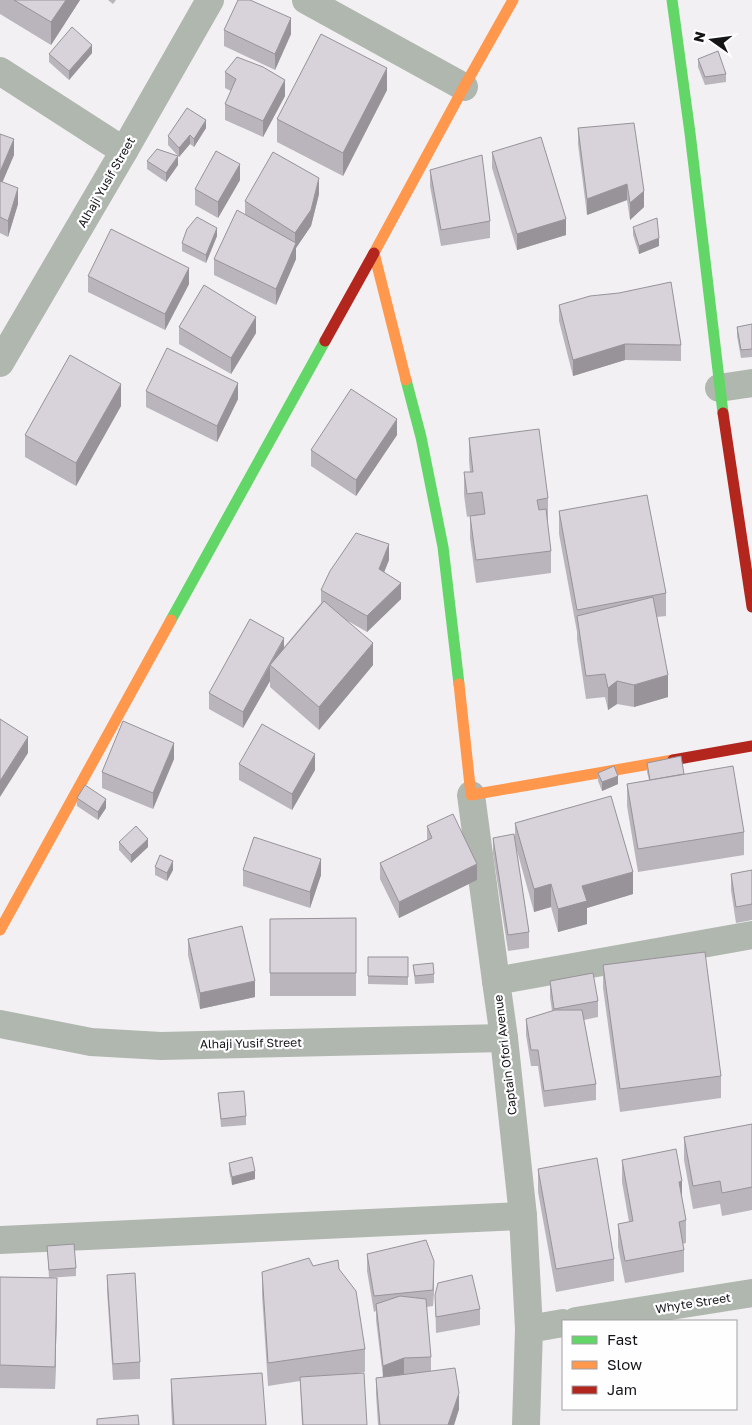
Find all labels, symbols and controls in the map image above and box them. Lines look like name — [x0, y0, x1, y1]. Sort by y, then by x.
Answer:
north arrow — [687, 15, 737, 65]
text: N — [689, 30, 708, 44]
street label: Alhaji Yusif Street — [74, 134, 138, 230]
street label: Captain Ofori Avenue — [490, 994, 520, 1116]
street label: Alhaji Yusif Street — [200, 1035, 302, 1051]
street label: Whyte Street — [654, 1290, 732, 1316]
legend — [562, 1320, 737, 1410]
text: Fast — [607, 1330, 638, 1348]
text: Slow — [607, 1355, 642, 1373]
text: Jam — [607, 1380, 637, 1398]

